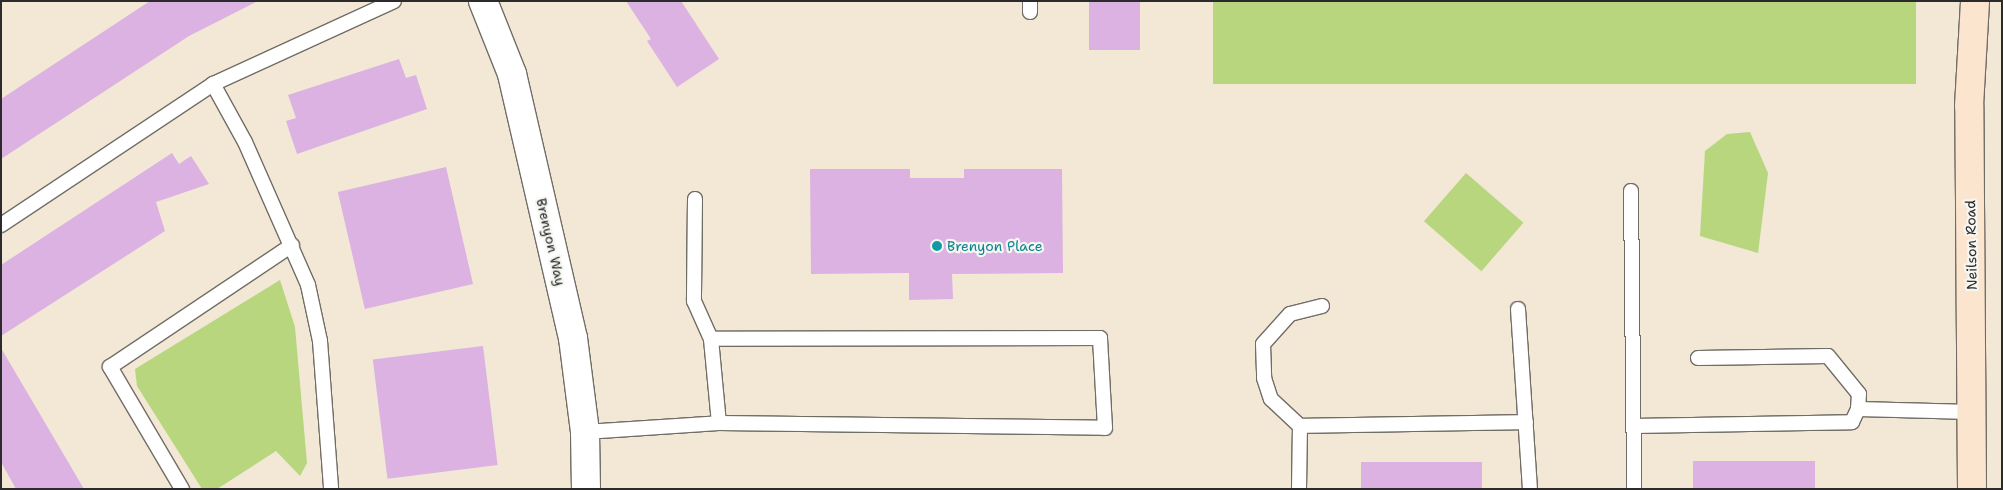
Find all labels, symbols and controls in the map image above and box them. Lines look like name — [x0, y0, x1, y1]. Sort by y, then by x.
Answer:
street label: Brenyon Way — [533, 197, 569, 287]
street label: Neilson Road — [1962, 200, 1980, 290]
place label: Brenyon Place — [947, 238, 1043, 254]
marker: Brenyon Place — [931, 240, 943, 252]

